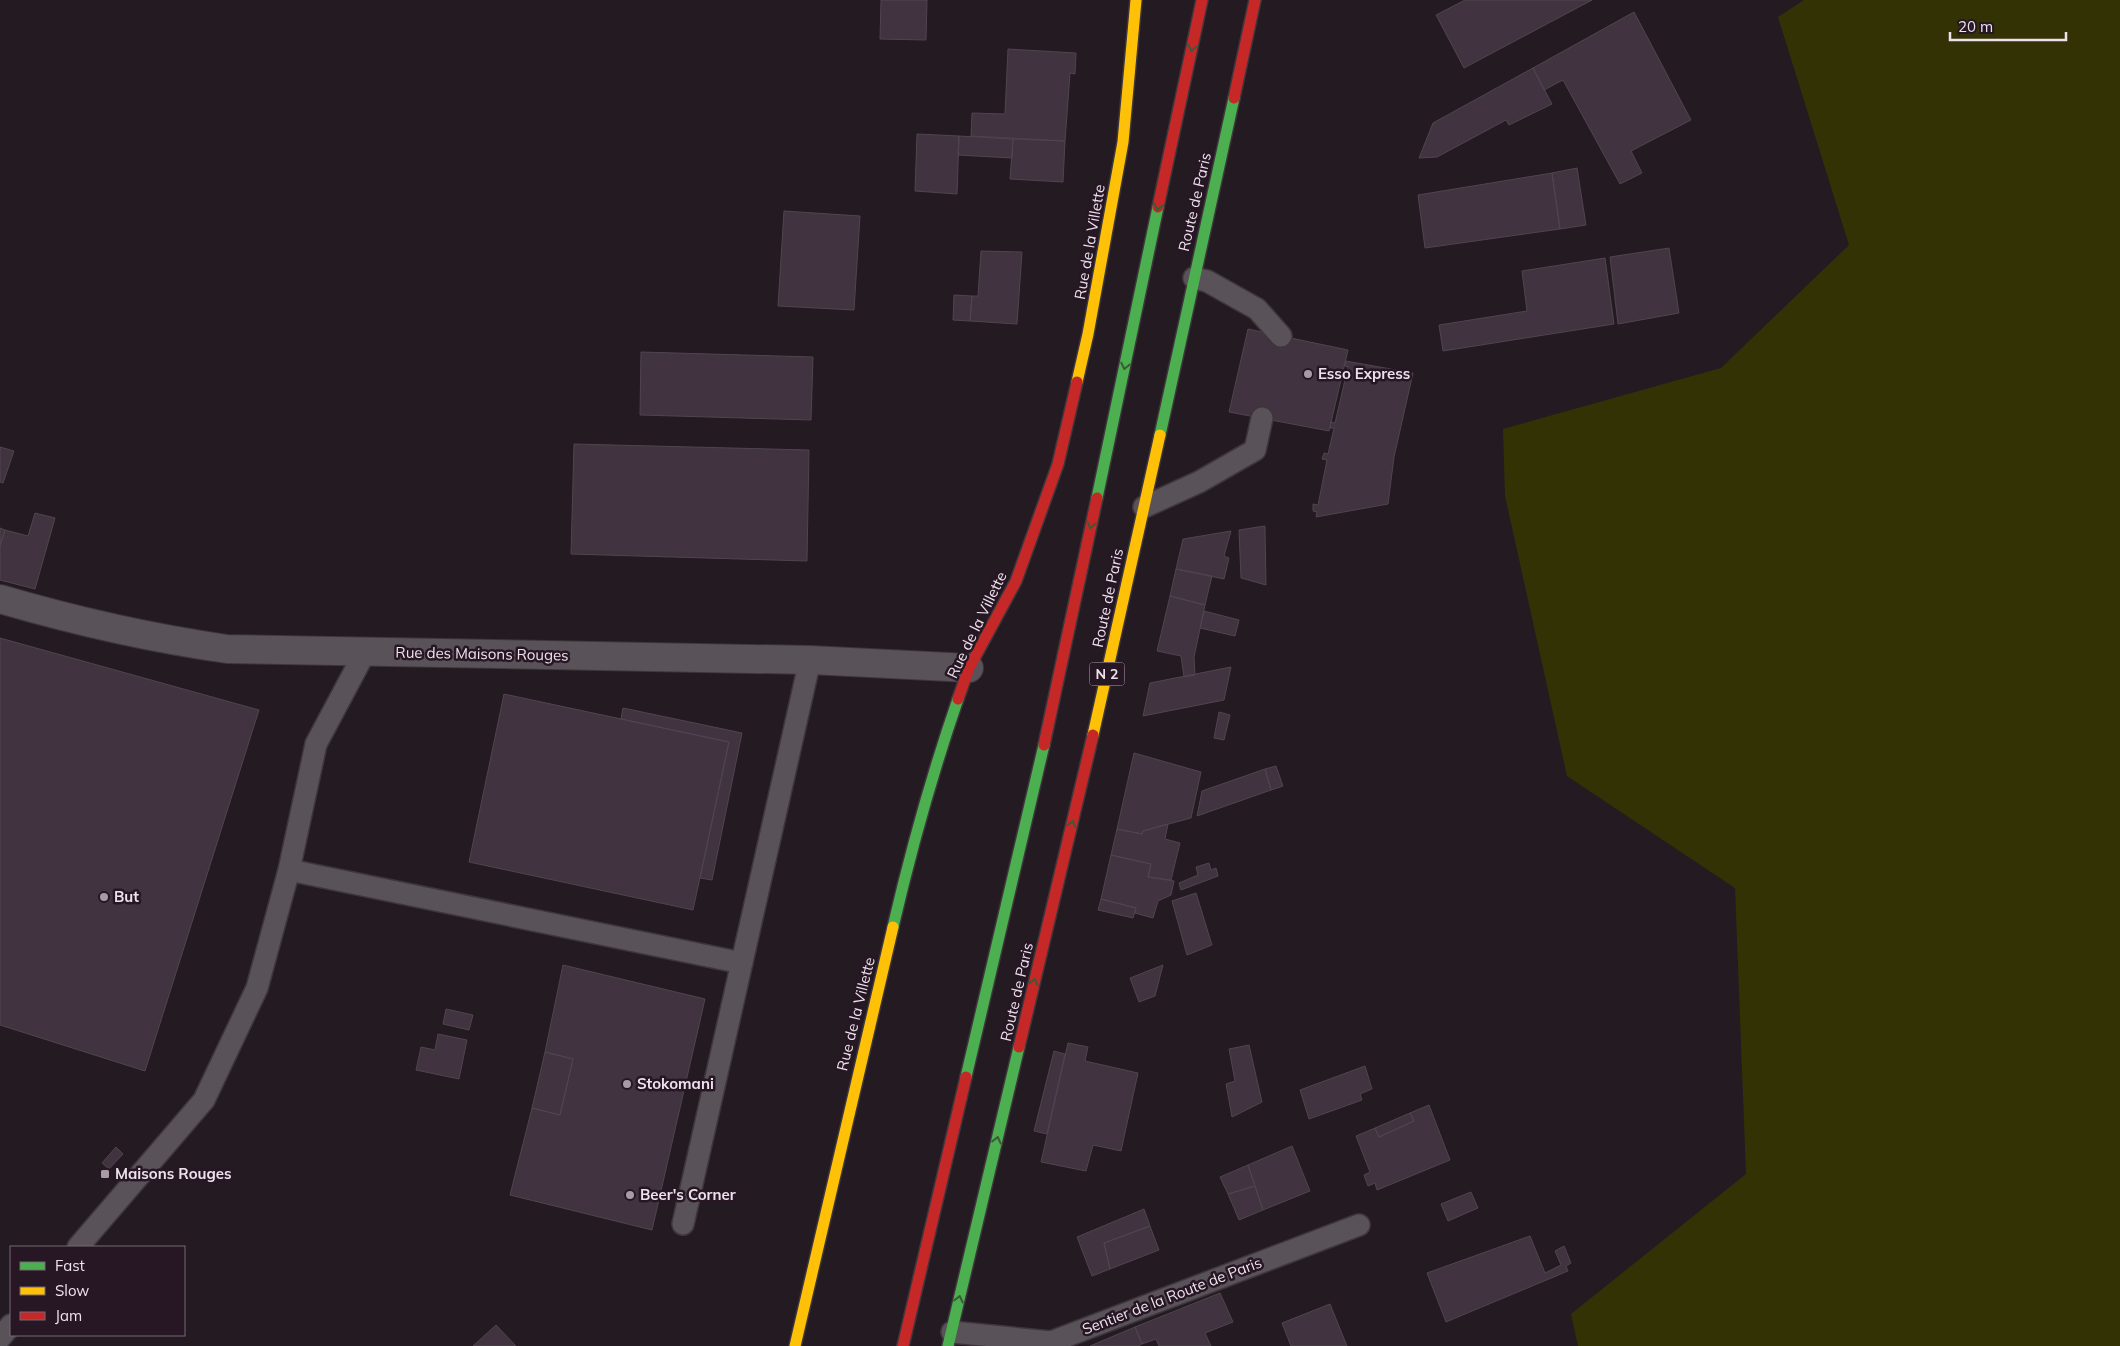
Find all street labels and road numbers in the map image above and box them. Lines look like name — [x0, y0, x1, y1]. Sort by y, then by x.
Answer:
street label: Route de Paris — [1174, 151, 1215, 253]
street label: Rue de la Villette — [1070, 183, 1109, 301]
street label: Route de Paris — [1088, 547, 1127, 649]
street label: Rue de la Villette — [942, 568, 1011, 681]
street label: Rue des Maisons Rouges — [395, 642, 569, 665]
road number: N 2 — [1090, 662, 1124, 686]
street label: Route de Paris — [996, 941, 1037, 1043]
street label: Rue de la Villette — [832, 955, 879, 1073]
street label: Sentier de la Route de Paris — [1079, 1252, 1264, 1339]

